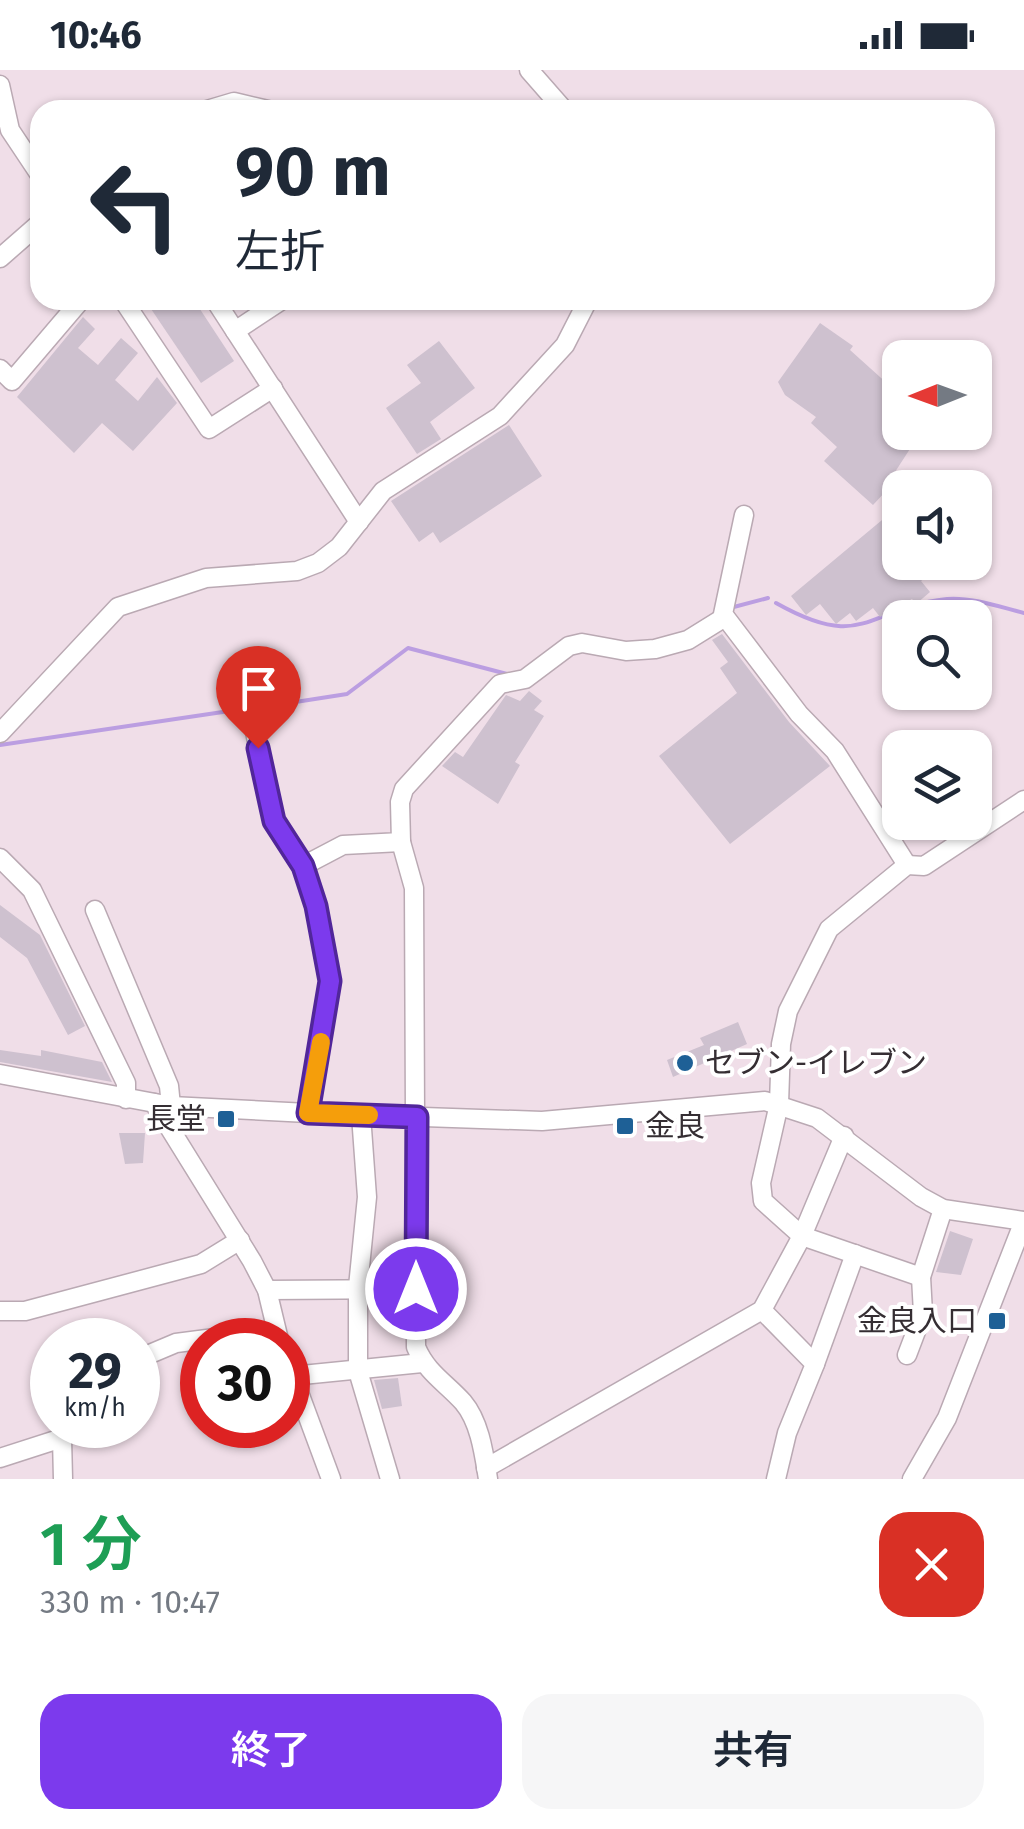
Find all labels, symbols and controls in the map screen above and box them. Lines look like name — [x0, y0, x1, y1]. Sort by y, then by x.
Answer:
text: 10:46 — [50, 12, 142, 58]
text: 90 m — [235, 130, 391, 214]
icon: left — [70, 140, 200, 270]
text: 左折 — [235, 225, 325, 279]
north arrow — [882, 340, 992, 450]
map controls — [882, 340, 992, 840]
button: sound — [882, 470, 992, 580]
button: search — [882, 600, 992, 710]
pin — [216, 646, 301, 749]
icon: arrive — [231, 661, 286, 716]
button: layers — [882, 730, 992, 840]
place label: セブン-イレブン — [705, 1045, 927, 1081]
marker: セブン-イレブン — [674, 1052, 696, 1074]
place label: 長堂 — [146, 1101, 206, 1137]
marker: 長堂 — [215, 1108, 237, 1130]
place label: 金良 — [645, 1108, 705, 1144]
marker: 金良 — [614, 1115, 636, 1137]
position arrow — [364, 1237, 468, 1341]
place label: 金良入口 — [857, 1303, 977, 1339]
marker: 金良入口 — [986, 1310, 1008, 1332]
speed limit sign: 30 — [180, 1318, 310, 1448]
text: 29 — [68, 1341, 122, 1401]
text: km/h — [64, 1393, 126, 1423]
text: 1 分 — [40, 1509, 142, 1581]
button: close — [879, 1512, 984, 1617]
text: 330 m · 10:47 — [40, 1583, 220, 1621]
button: 終了 — [40, 1694, 502, 1809]
button: 共有 — [522, 1694, 984, 1809]

